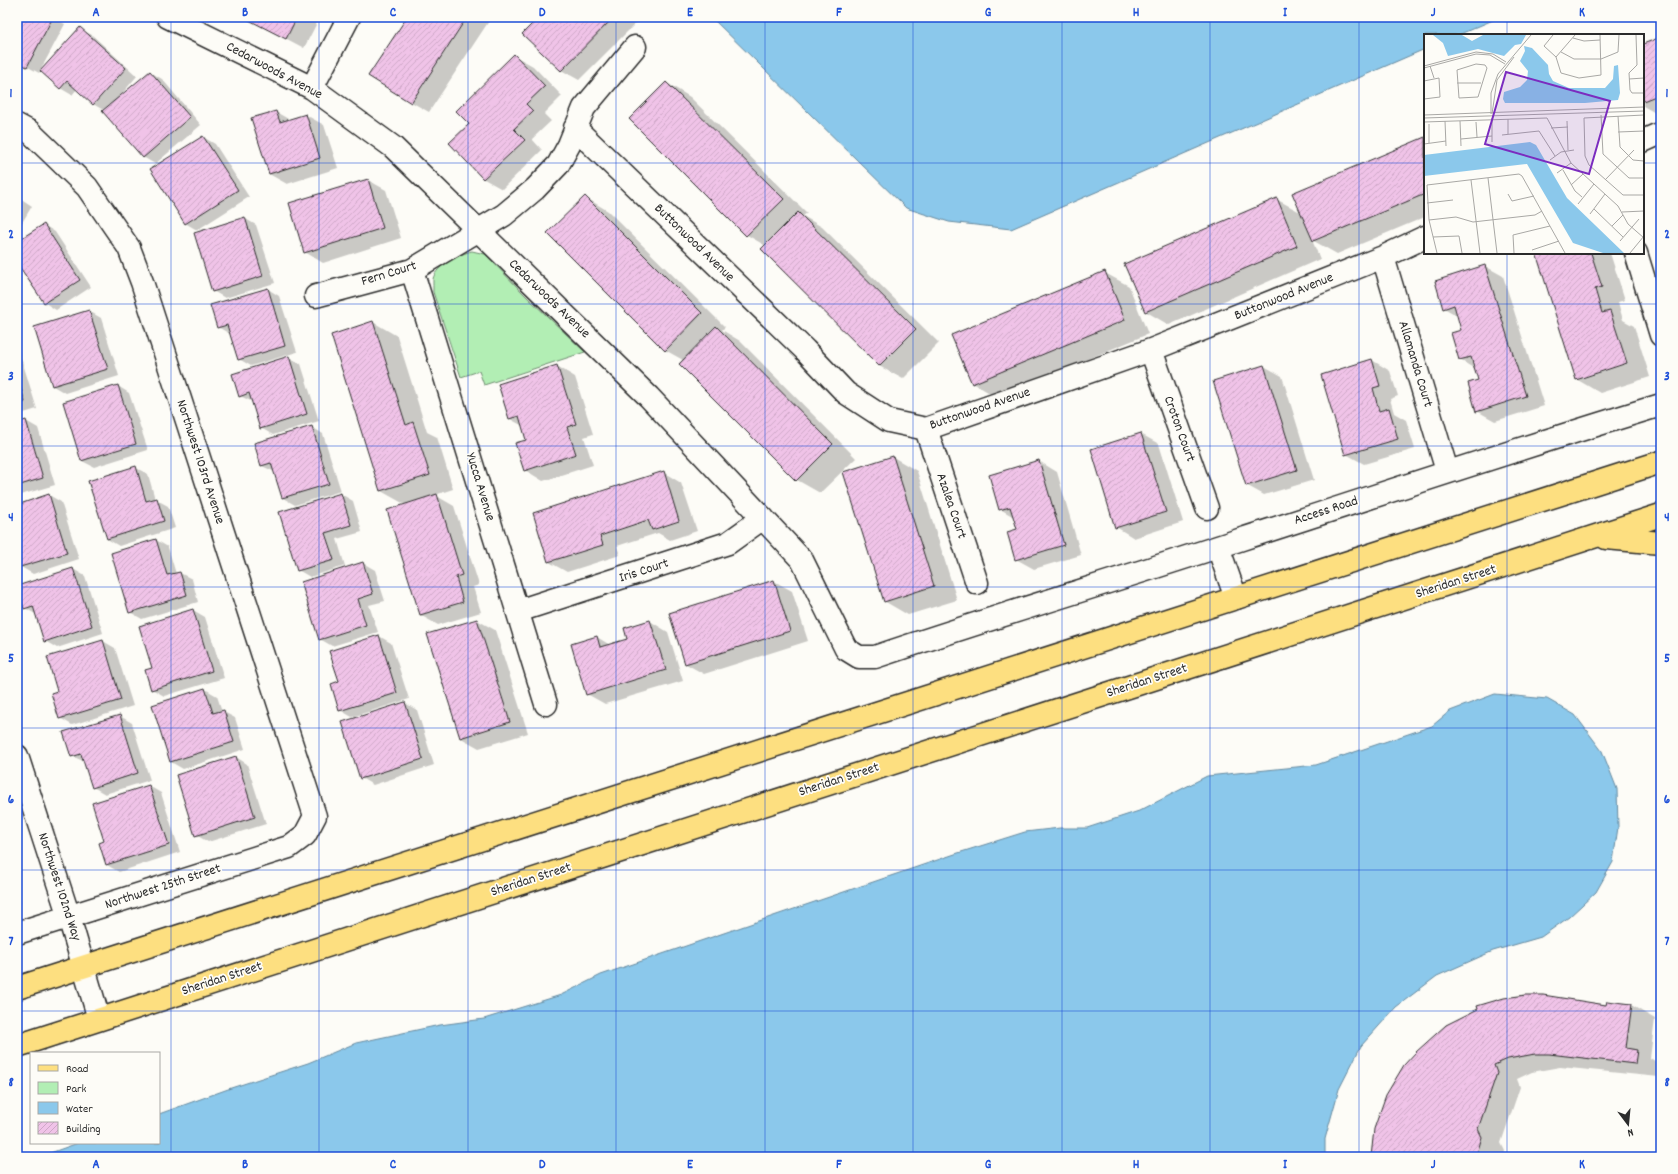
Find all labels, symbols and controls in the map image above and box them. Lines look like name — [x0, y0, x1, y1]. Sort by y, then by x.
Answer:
text: A — [92, 4, 100, 23]
text: B — [242, 4, 248, 23]
text: C — [390, 4, 397, 23]
text: D — [539, 4, 546, 23]
text: E — [687, 4, 694, 23]
text: F — [836, 4, 842, 23]
text: G — [985, 4, 992, 23]
text: H — [1133, 4, 1140, 23]
text: I — [1283, 4, 1288, 23]
text: J — [1431, 4, 1436, 23]
text: K — [1579, 4, 1585, 23]
inset map — [1424, 34, 1644, 254]
street label: Cedarwoods Avenue — [222, 37, 326, 105]
text: 1 — [10, 85, 13, 104]
text: 1 — [1666, 85, 1669, 104]
street label: Buttonwood Avenue — [649, 199, 739, 287]
text: 2 — [8, 226, 14, 245]
text: 2 — [1664, 226, 1670, 245]
street label: Cedarwoods Avenue — [504, 255, 594, 343]
street label: Fern Court — [359, 256, 419, 292]
street label: Buttonwood Avenue — [1231, 268, 1337, 326]
street label: Allamanda Court — [1392, 318, 1438, 410]
text: 3 — [8, 368, 14, 387]
text: 3 — [1664, 368, 1670, 387]
street label: Buttonwood Avenue — [927, 382, 1033, 436]
street label: Croton Court — [1158, 393, 1200, 465]
street label: Northwest 103rd Avenue — [170, 397, 230, 527]
street label: Yucca Avenue — [460, 450, 500, 524]
street label: Azalea Court — [930, 470, 972, 542]
street label: Access Road — [1291, 491, 1361, 531]
text: 4 — [8, 509, 14, 528]
text: 4 — [1664, 509, 1670, 528]
street label: Iris Court — [617, 554, 671, 588]
street label: Sheridan Street — [1413, 560, 1499, 604]
text: 5 — [8, 650, 14, 669]
text: 5 — [1664, 650, 1670, 669]
street label: Sheridan Street — [1104, 659, 1190, 703]
street label: Sheridan Street — [796, 758, 882, 802]
text: 6 — [8, 791, 15, 810]
text: 6 — [1664, 791, 1671, 810]
street label: Northwest 102nd Way — [32, 830, 86, 944]
street label: Sheridan Street — [488, 858, 574, 902]
street label: Northwest 25th Street — [102, 859, 224, 915]
text: 7 — [9, 933, 14, 952]
text: 7 — [1665, 933, 1670, 952]
street label: Sheridan Street — [179, 957, 265, 1001]
legend — [30, 1052, 160, 1144]
text: Road — [66, 1061, 88, 1078]
text: 8 — [8, 1074, 14, 1093]
text: 8 — [1664, 1074, 1670, 1093]
text: Park — [66, 1081, 87, 1098]
text: Water — [66, 1101, 93, 1118]
north arrow — [1608, 1104, 1648, 1144]
text: Building — [66, 1121, 101, 1138]
text: N — [1625, 1123, 1635, 1140]
text: A — [92, 1156, 100, 1174]
text: B — [242, 1156, 248, 1174]
text: C — [390, 1156, 397, 1174]
text: D — [539, 1156, 546, 1174]
text: E — [687, 1156, 694, 1174]
text: F — [836, 1156, 842, 1174]
text: G — [985, 1156, 992, 1174]
text: H — [1133, 1156, 1140, 1174]
text: I — [1283, 1156, 1288, 1174]
text: J — [1431, 1156, 1436, 1174]
text: K — [1579, 1156, 1585, 1174]

